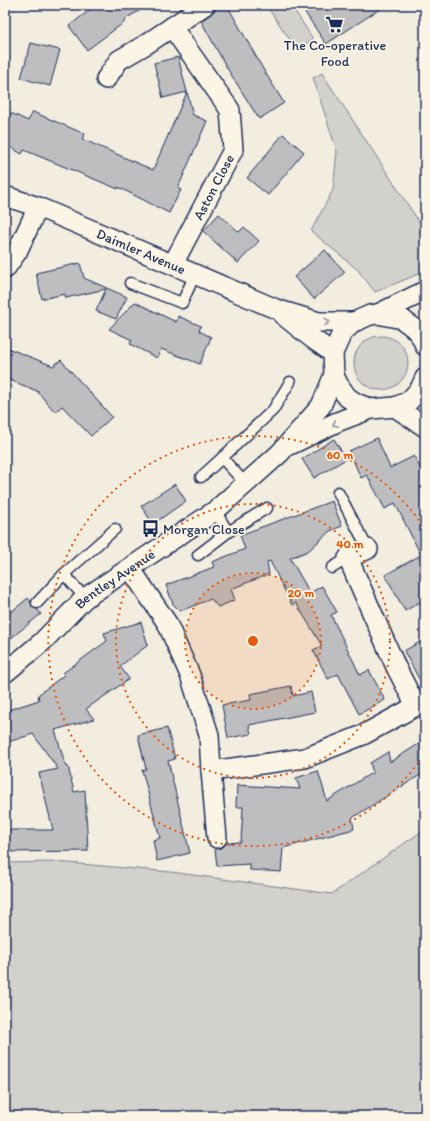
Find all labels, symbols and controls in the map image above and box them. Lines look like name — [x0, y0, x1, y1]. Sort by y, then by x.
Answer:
supermarket icon: The Co-operative Food — [325, 15, 345, 35]
place label: The Co-operative Food — [284, 37, 386, 70]
street label: Aston Close — [190, 151, 238, 223]
street label: Daimler Avenue — [94, 225, 188, 278]
one-way arrow — [324, 318, 330, 326]
one-way arrow — [332, 419, 339, 427]
text: 60 m — [327, 448, 354, 462]
bus stop icon: Morgan Close — [140, 519, 160, 539]
place label: Morgan Close — [163, 521, 245, 538]
text: 40 m — [336, 537, 365, 551]
street label: Bentley Avenue — [71, 545, 159, 613]
text: 20 m — [288, 586, 315, 600]
centre of rings — [246, 634, 260, 648]

